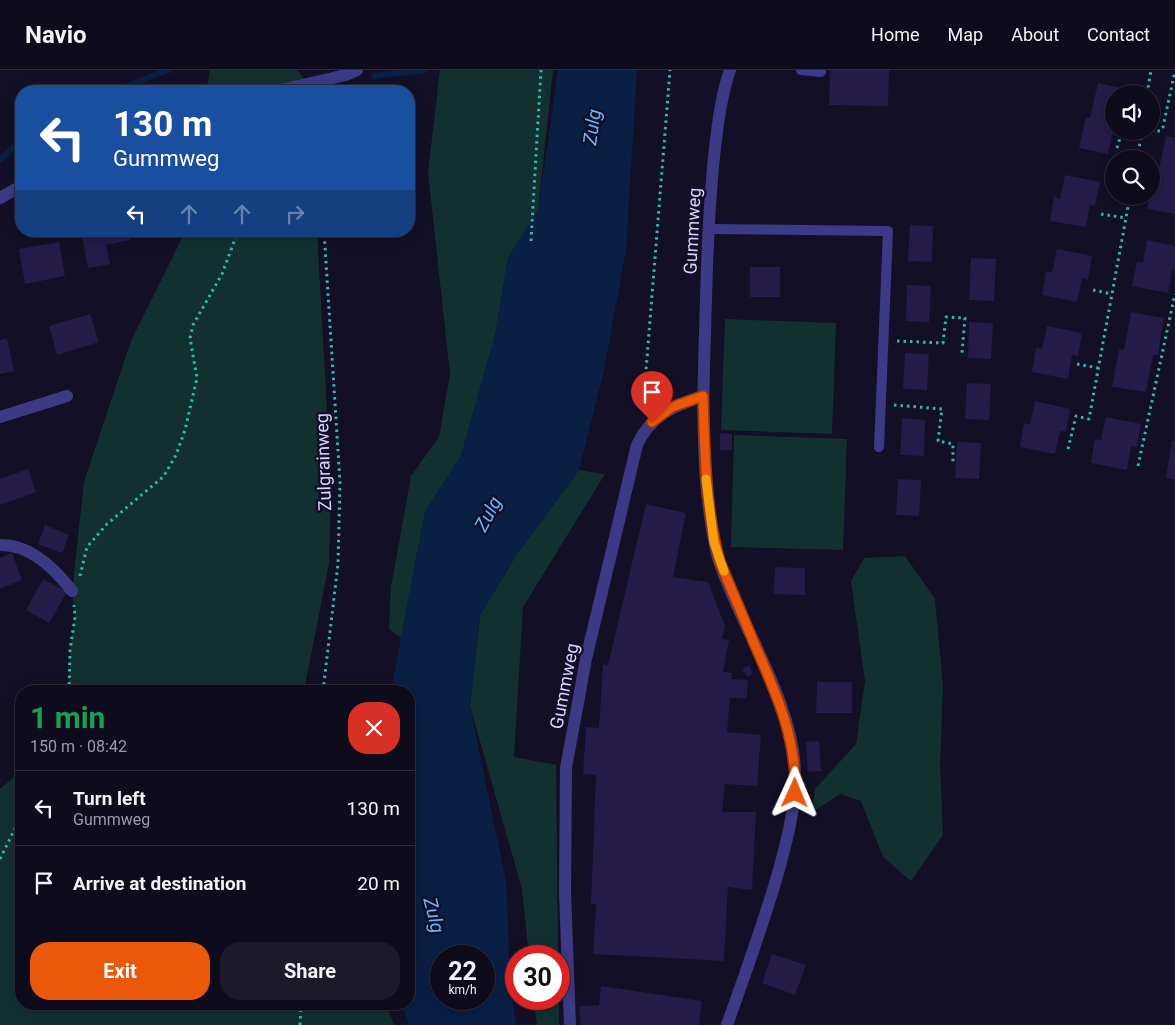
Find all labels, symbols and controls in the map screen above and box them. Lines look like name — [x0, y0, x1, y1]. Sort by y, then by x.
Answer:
text: Navio — [25, 21, 87, 49]
text: Home — [871, 24, 920, 45]
text: Map — [948, 24, 983, 45]
text: About — [1011, 24, 1059, 45]
text: Contact — [1087, 24, 1150, 45]
map controls — [1105, 85, 1160, 205]
button: sound — [1105, 85, 1160, 140]
text: 130 m — [113, 104, 212, 145]
icon: left — [30, 105, 95, 170]
water label: Zulg — [578, 108, 606, 147]
text: Gummweg — [113, 146, 219, 171]
button: search — [1105, 150, 1160, 205]
street label: Gummweg — [679, 187, 705, 275]
icon: left — [122, 200, 150, 228]
icon: ahead — [175, 200, 203, 228]
icon: ahead — [228, 200, 256, 228]
icon: right — [281, 200, 309, 228]
pin — [631, 371, 673, 422]
icon: arrive — [638, 378, 666, 406]
street label: Zulgrainweg — [311, 413, 335, 511]
water label: Zulg — [469, 493, 507, 536]
street label: Gummweg — [545, 641, 583, 731]
text: 1 min — [30, 700, 105, 735]
button: close — [348, 702, 400, 754]
text: 150 m · 08:42 — [30, 737, 127, 756]
position arrow — [768, 766, 820, 818]
text: Turn left — [73, 787, 146, 810]
icon: left — [30, 794, 58, 822]
text: 130 m — [347, 797, 400, 820]
text: Gummweg — [73, 810, 150, 829]
icon: arrive — [30, 869, 58, 897]
text: Arrive at destination — [73, 872, 246, 895]
text: 20 m — [357, 872, 400, 895]
water label: Zulg — [418, 894, 449, 935]
button: Exit — [30, 942, 210, 1000]
button: Share — [220, 942, 400, 1000]
speed limit sign: 30 — [505, 945, 570, 1010]
text: 22 — [448, 957, 477, 986]
text: km/h — [448, 983, 477, 997]

